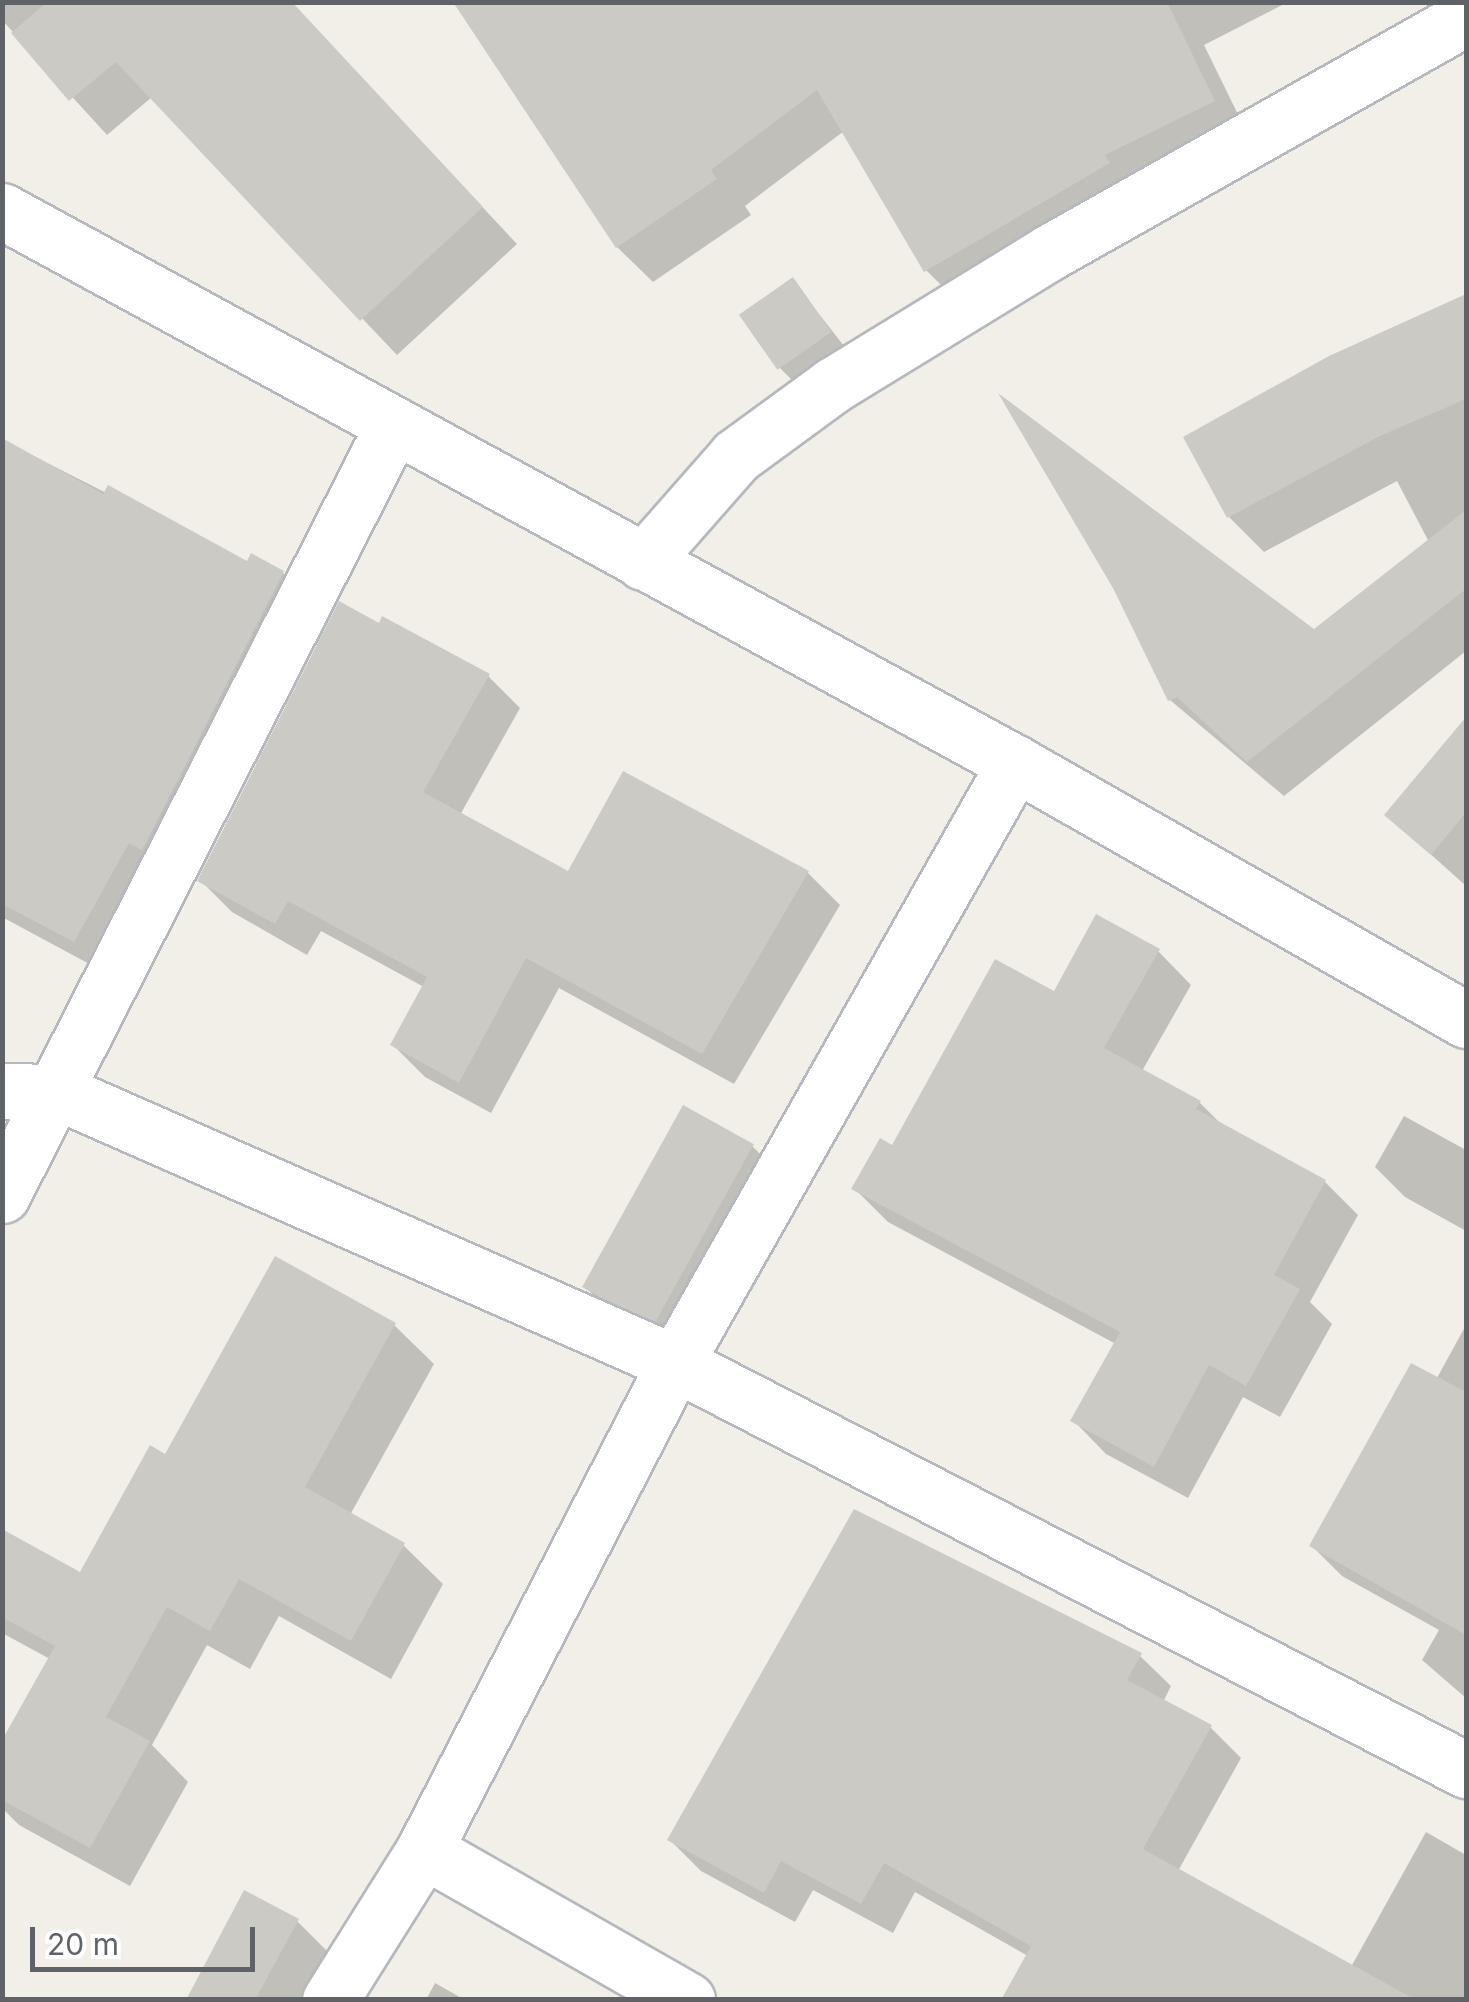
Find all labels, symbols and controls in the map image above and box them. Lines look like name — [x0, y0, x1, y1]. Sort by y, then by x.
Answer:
scale bar — [35, 1907, 260, 1969]
text: 20 m — [47, 1926, 119, 1962]

